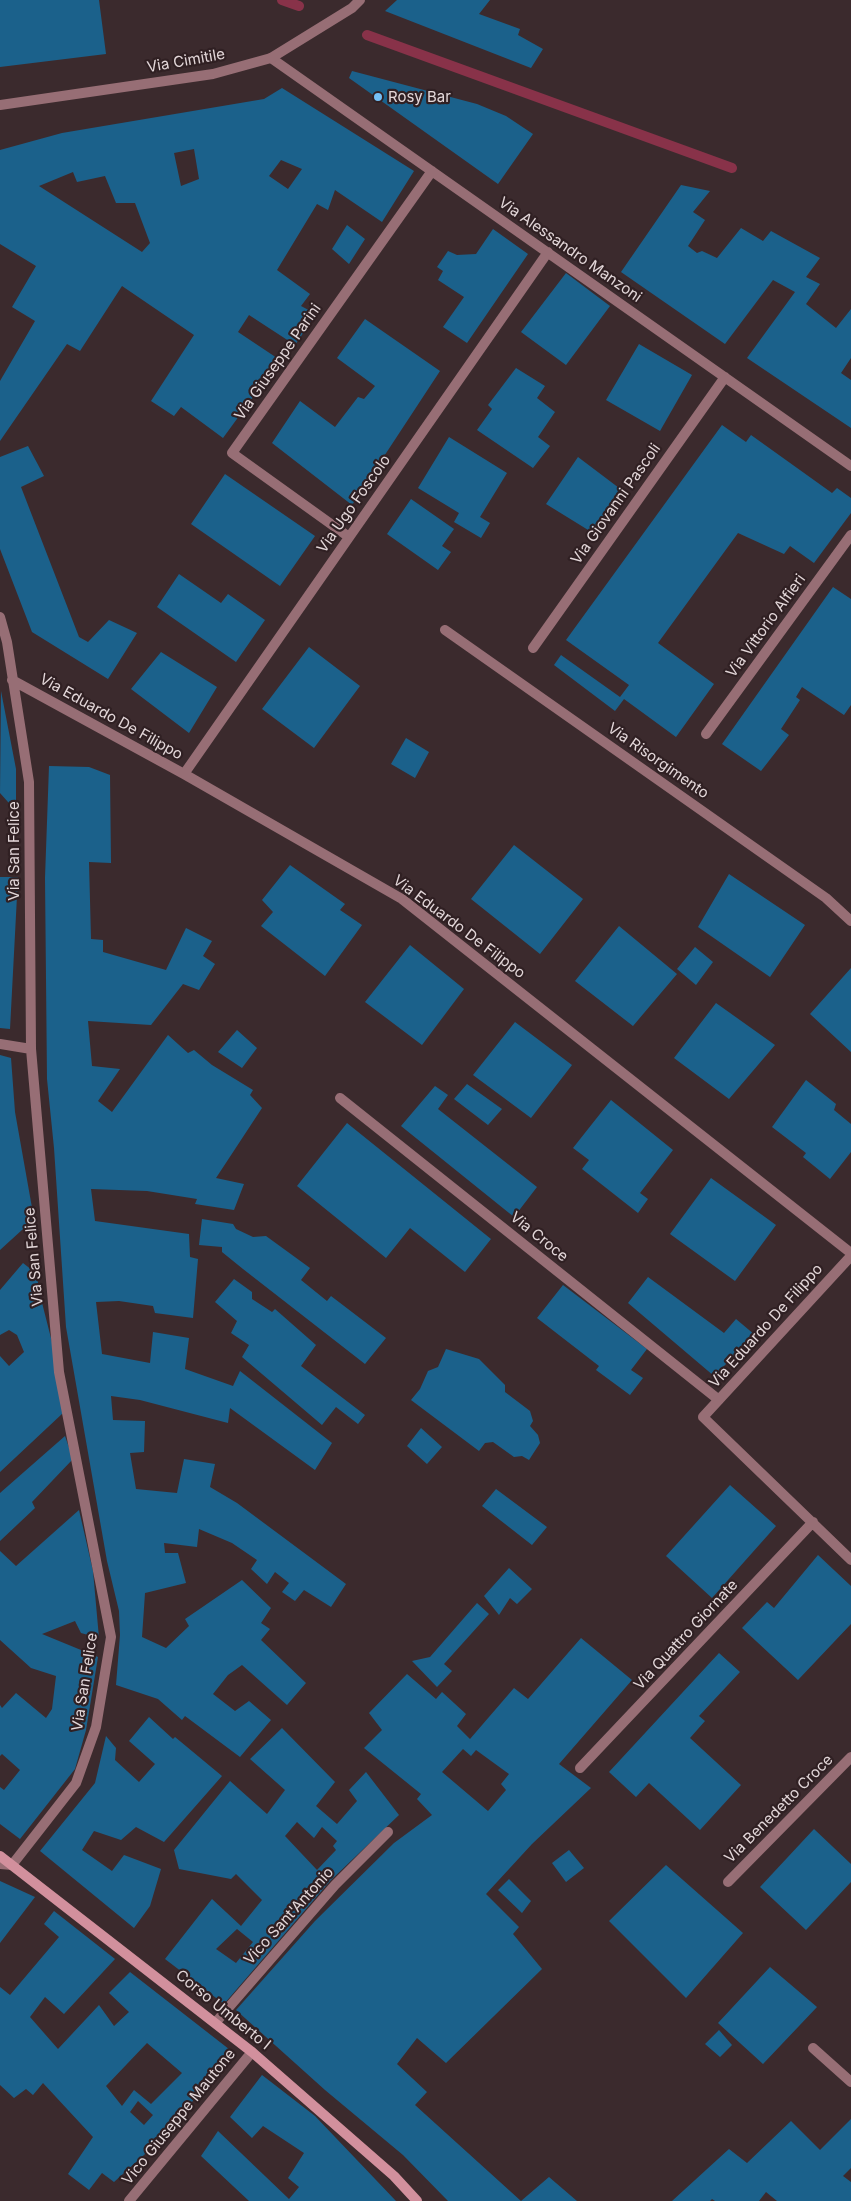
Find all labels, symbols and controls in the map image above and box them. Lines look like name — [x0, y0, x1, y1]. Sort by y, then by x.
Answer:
street label: Via Cimitile — [146, 45, 226, 77]
place label: Rosy Bar — [388, 88, 451, 106]
marker: Rosy Bar — [372, 91, 384, 103]
street label: Via Alessandro Manzoni — [495, 194, 645, 306]
street label: Via Giuseppe Parini — [231, 300, 325, 424]
street label: Via Giovanni Pascoli — [568, 440, 664, 568]
street label: Via Ugo Foscolo — [313, 452, 395, 556]
street label: Via Vittorio Alfieri — [723, 571, 809, 681]
street label: Via Eduardo De Filippo — [36, 670, 186, 764]
street label: Via Risorgimento — [604, 719, 712, 803]
street label: Via San Felice — [5, 801, 23, 901]
street label: Via Eduardo De Filippo — [389, 871, 529, 983]
street label: Via San Felice — [21, 1207, 47, 1307]
street label: Via Croce — [506, 1208, 572, 1266]
street label: Via Eduardo De Filippo — [706, 1260, 826, 1392]
street label: Via Quattro Giornate — [630, 1576, 742, 1694]
street label: Via San Felice — [68, 1632, 102, 1732]
street label: Via Benedetto Croce — [721, 1751, 837, 1867]
street label: Vico Sant'Antonio — [240, 1863, 338, 1969]
street label: Corso Umberto I — [172, 1966, 274, 2054]
street label: Vico Giuseppe Mautone — [119, 2045, 239, 2189]

